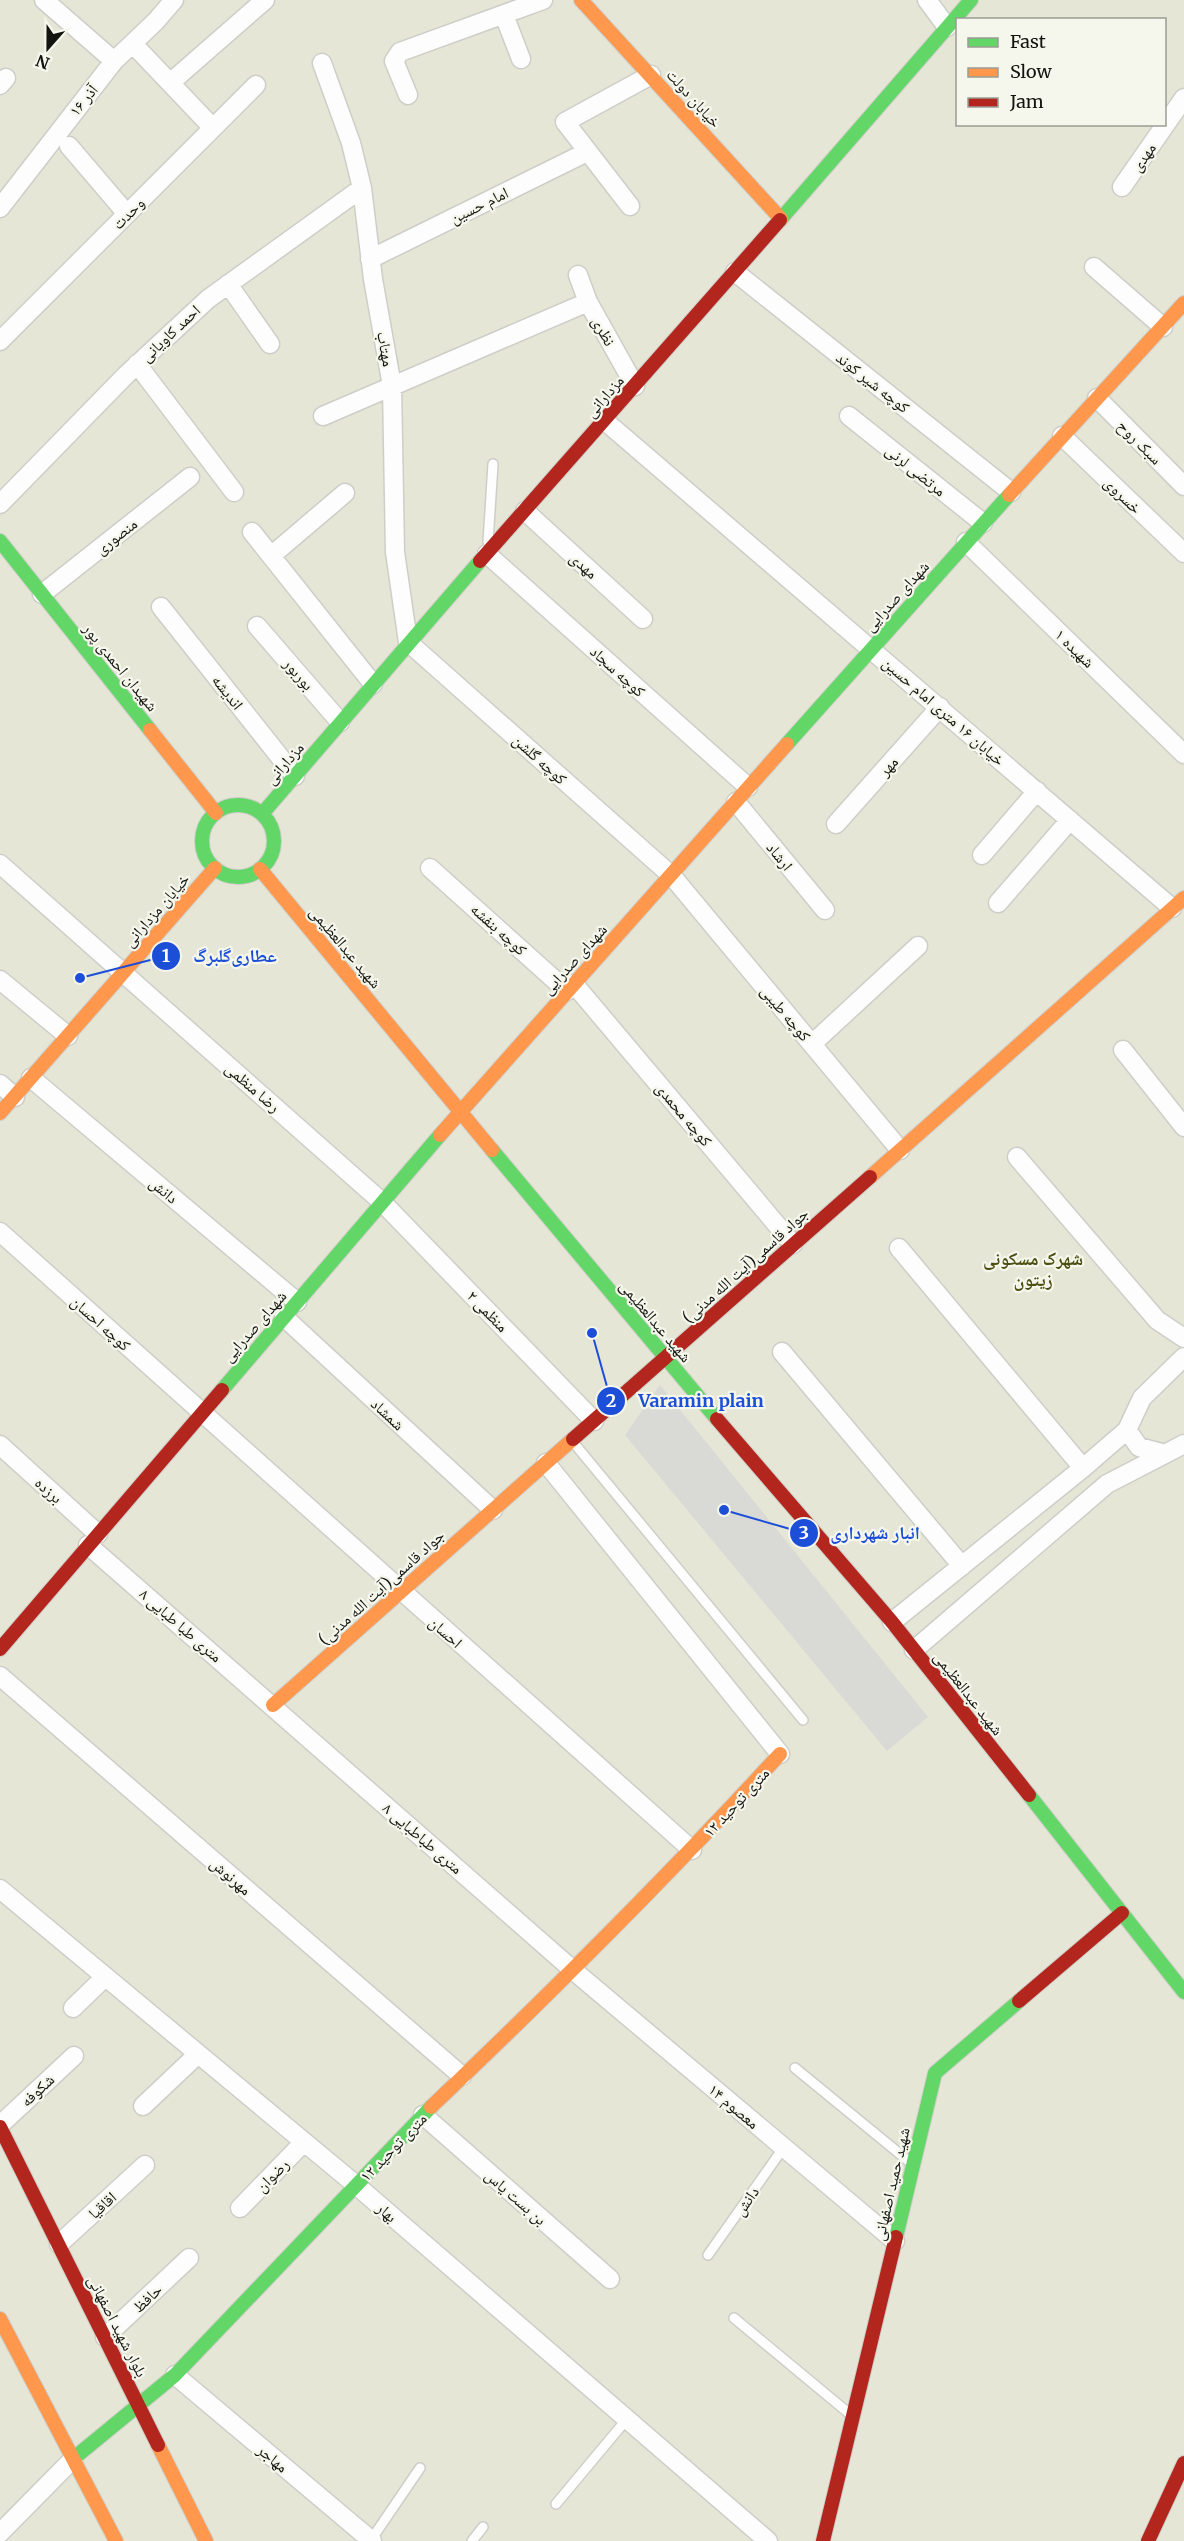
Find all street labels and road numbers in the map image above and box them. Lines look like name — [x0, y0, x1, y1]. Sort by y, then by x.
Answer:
street label: خیابان دولت — [662, 64, 726, 132]
street label: ۱۶ آذر — [64, 79, 102, 120]
street label: مهدی — [1126, 139, 1161, 176]
street label: امام حسین — [446, 182, 512, 229]
street label: وحدت — [108, 193, 148, 233]
street label: احمد کاویانی — [136, 300, 205, 367]
street label: نظری — [587, 313, 620, 350]
street label: مهتاب — [373, 330, 399, 368]
street label: کوچه شیر کوند — [832, 347, 914, 417]
street label: مزدارانی — [580, 371, 629, 422]
street label: سبک روح — [1113, 415, 1167, 469]
street label: مرتضی لرنی — [881, 440, 950, 501]
street label: خسروی — [1099, 472, 1146, 518]
street label: منصوری — [91, 513, 142, 559]
street label: مهدی — [565, 547, 602, 584]
street label: شهدای صدرایی — [859, 556, 934, 636]
street label: شهیدان احمدی پور — [78, 618, 163, 716]
street label: شهیده ۱ — [1051, 624, 1099, 672]
street label: کوچه سجاد — [586, 641, 650, 701]
street label: خیابان ۱۶ متری امام حسین — [878, 652, 1009, 770]
street label: بوربور — [279, 653, 318, 694]
street label: اندیشه — [208, 670, 248, 714]
street label: کوچه گلشن — [508, 730, 571, 789]
street label: مزدارانی — [260, 738, 309, 789]
street label: مهر — [873, 752, 902, 781]
street label: ارشاد — [762, 838, 798, 874]
street label: خیابان مزدارانی — [119, 869, 194, 952]
street label: کوچه بنفشه — [467, 899, 531, 960]
street label: شهید عبدالعظیمی — [305, 902, 386, 993]
street label: شهدای صدرایی — [537, 919, 612, 999]
street label: کوچه طیبی — [756, 981, 816, 1046]
street label: رضا منظمی — [221, 1058, 285, 1117]
street label: کوچه محمدی — [651, 1078, 717, 1151]
street label: دانش — [145, 1172, 182, 1208]
street label: جواد قاسمی(آیت الله مدنی) — [678, 1203, 813, 1328]
street label: شهید عبدالعظیمی — [615, 1276, 696, 1367]
street label: شهدای صدرایی — [217, 1286, 291, 1367]
street label: منظمی ۲ — [463, 1286, 513, 1337]
street label: کوچه احسان — [66, 1291, 135, 1356]
street label: شمشاد — [367, 1394, 409, 1434]
street label: برزده — [31, 1472, 67, 1508]
street label: جواد قاسمی(آیت الله مدنی) — [314, 1525, 449, 1650]
street label: ۸ متری طبا طبایی — [135, 1584, 226, 1667]
street label: احسان — [425, 1612, 467, 1653]
street label: شهید عبدالعظیمی — [929, 1647, 1008, 1740]
street label: ۱۲ متری توحید — [699, 1763, 774, 1842]
street label: ۸ متری طباطبایی — [378, 1798, 467, 1879]
street label: مهرنوش — [206, 1853, 256, 1900]
street label: شکوفه — [16, 2069, 58, 2111]
street label: ۱۴ معصوم — [704, 2079, 763, 2134]
street label: ۱۲ متری توحید — [355, 2108, 431, 2186]
street label: شهید حمید اصفهانی — [868, 2125, 915, 2243]
street label: رضوان — [251, 2154, 294, 2197]
street label: بن بست یاس — [480, 2165, 551, 2230]
street label: دانش — [729, 2183, 764, 2220]
street label: اقاقیا — [84, 2187, 120, 2223]
street label: بهار — [372, 2197, 401, 2226]
street label: بلوار شهید اصفهانی — [83, 2272, 152, 2381]
street label: حافظ — [128, 2279, 166, 2317]
street label: مهاجر — [253, 2439, 292, 2477]

